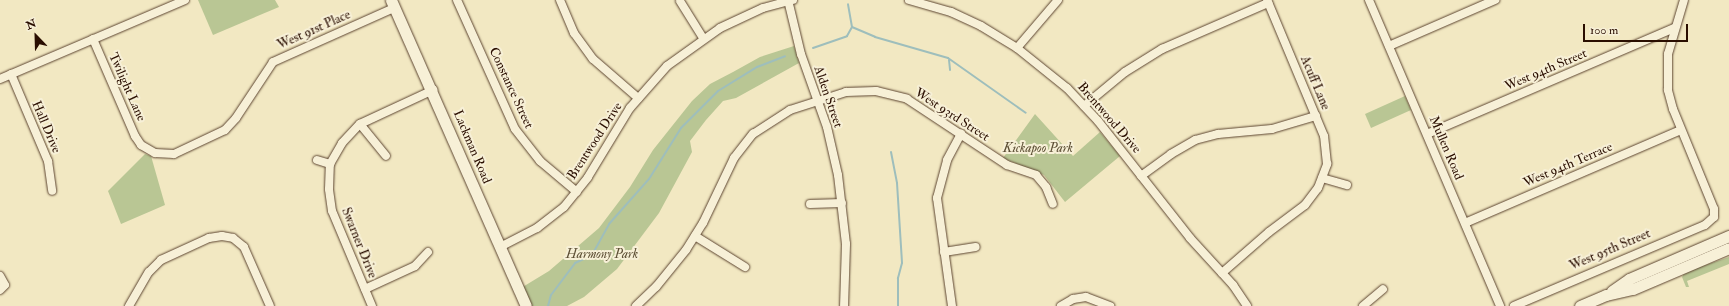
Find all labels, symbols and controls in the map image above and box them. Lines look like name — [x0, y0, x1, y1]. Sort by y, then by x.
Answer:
street label: West 91st Place — [275, 7, 353, 53]
north arrow — [16, 16, 56, 56]
scale bar — [1585, 16, 1690, 42]
text: N — [24, 17, 38, 32]
text: 100 m — [1590, 23, 1618, 38]
street label: Constance Street — [485, 45, 537, 131]
street label: West 94th Street — [1503, 46, 1589, 94]
street label: Twilight Lane — [105, 50, 149, 124]
street label: Acuff Lane — [1297, 54, 1333, 112]
street label: Alden Street — [810, 64, 846, 130]
street label: Brentwood Drive — [1074, 79, 1144, 157]
street label: West 93rd Street — [912, 85, 992, 145]
street label: Hall Drive — [28, 99, 64, 155]
street label: Brentwood Drive — [564, 99, 626, 183]
street label: Lackman Road — [450, 108, 494, 186]
street label: Mullen Road — [1426, 114, 1466, 182]
street label: West 94th Terrace — [1521, 139, 1615, 191]
park label: Kickapoo Park — [1003, 140, 1073, 156]
street label: Swarner Drive — [338, 205, 380, 281]
street label: West 95th Street — [1567, 226, 1653, 274]
park label: Harmony Park — [566, 246, 638, 262]

